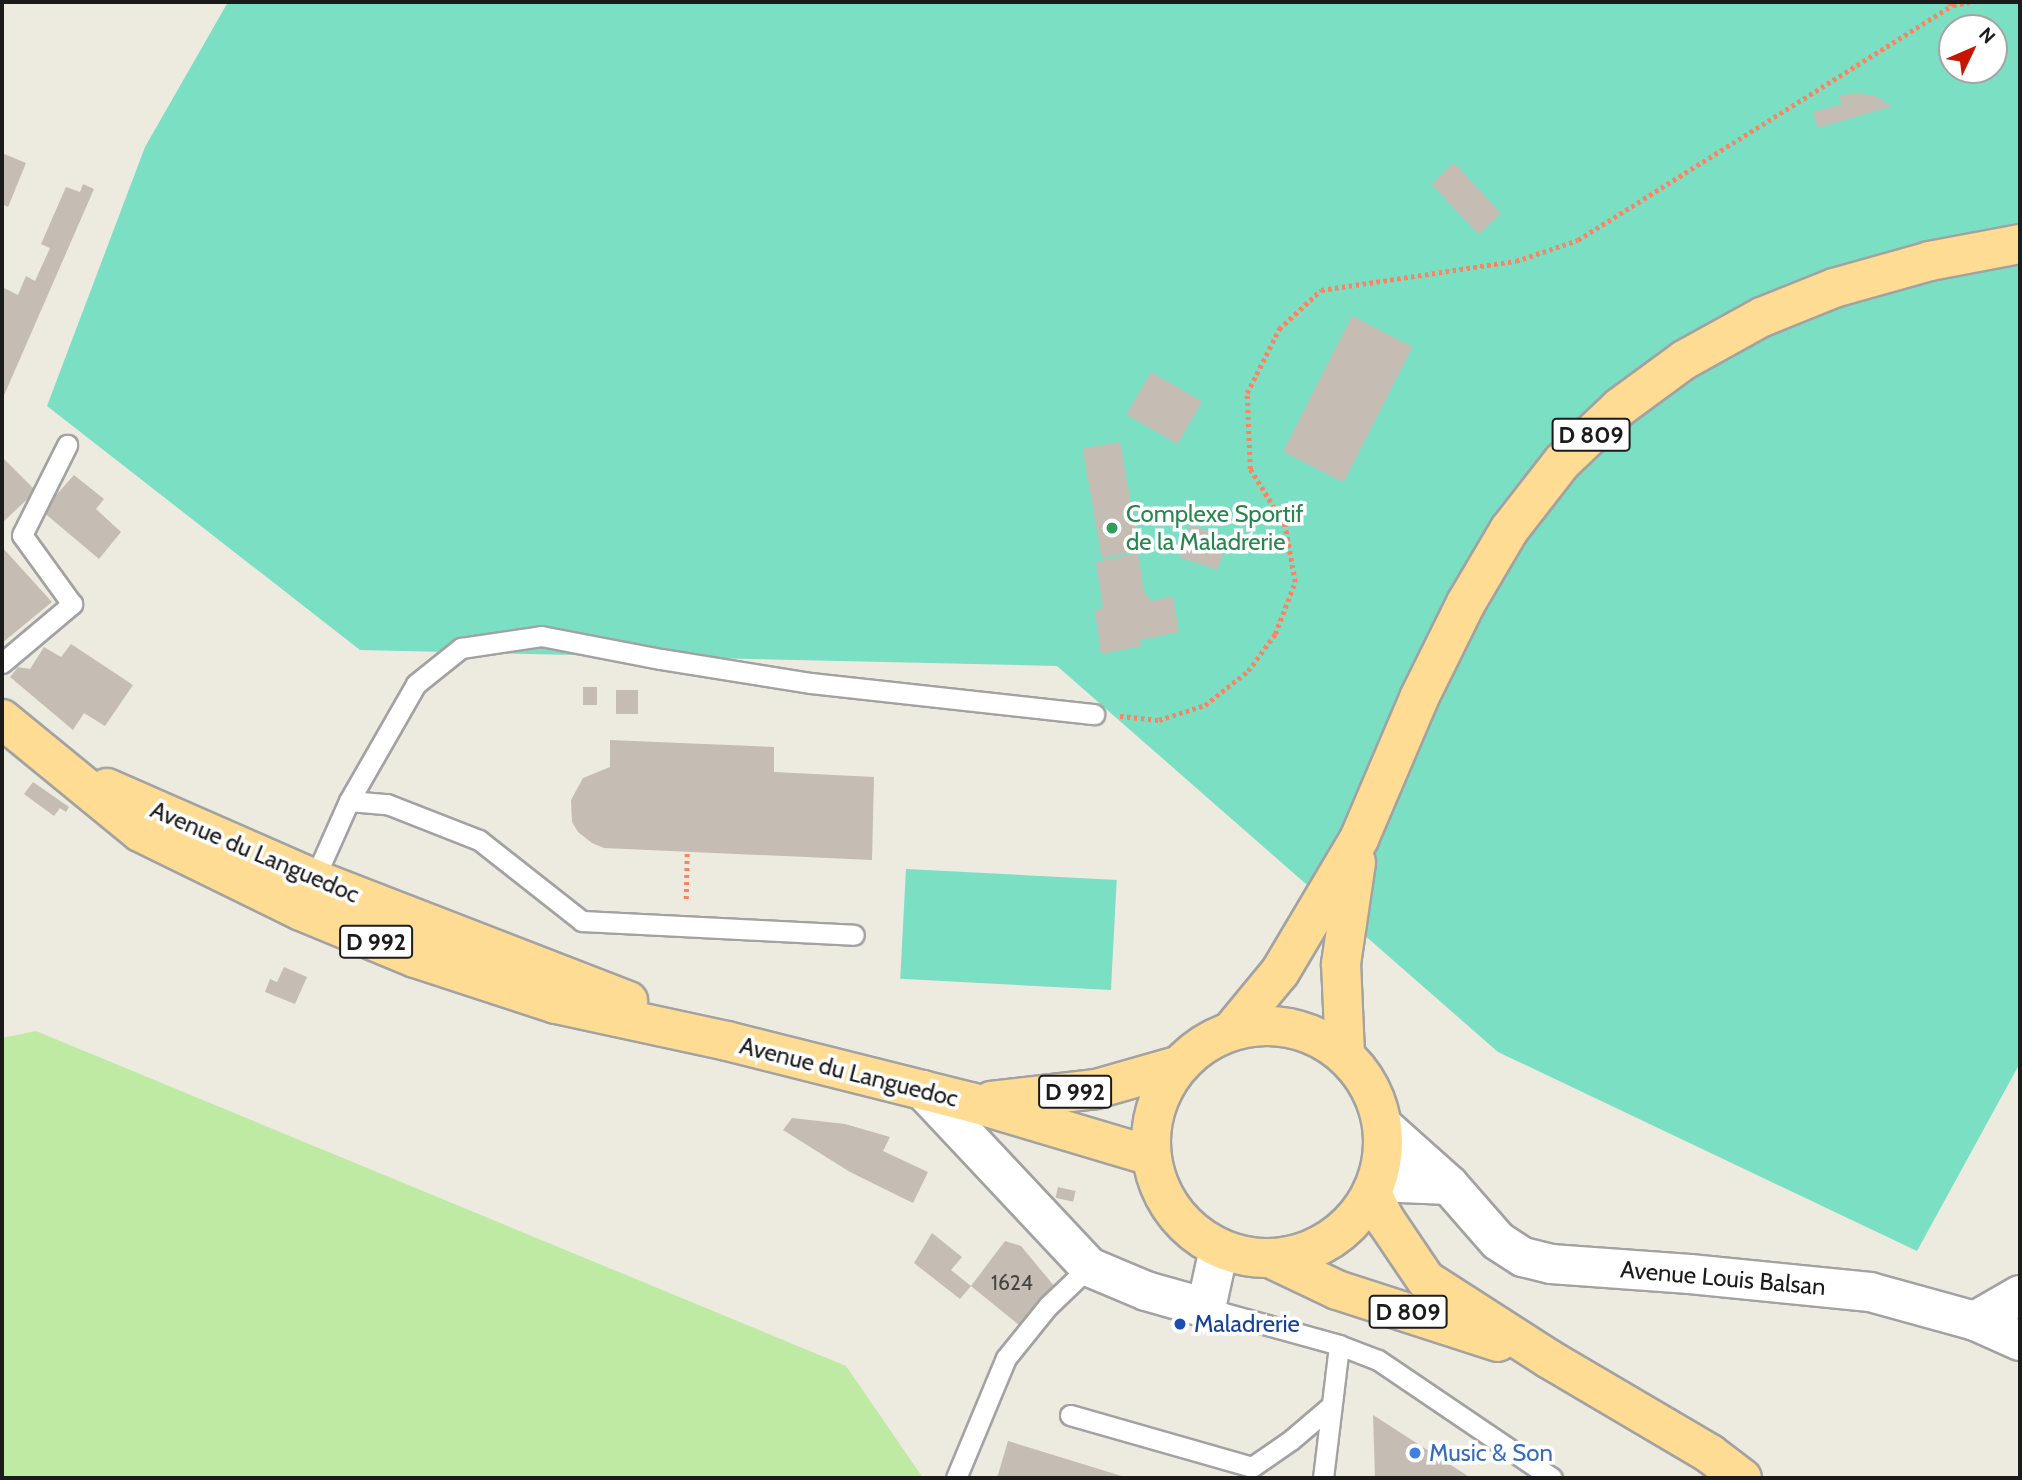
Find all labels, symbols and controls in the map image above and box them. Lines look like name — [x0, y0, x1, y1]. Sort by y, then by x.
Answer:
north arrow — [1938, 14, 2008, 84]
text: N — [1974, 23, 2000, 48]
road number: D 809 — [1551, 416, 1631, 454]
place label: Complexe Sportif de la Maladrerie — [1126, 500, 1304, 556]
marker: Complexe Sportif de la Maladrerie — [1104, 520, 1120, 536]
street label: Avenue du Languedoc — [146, 795, 364, 909]
road number: D 992 — [338, 923, 414, 962]
street label: Avenue du Languedoc — [737, 1031, 961, 1113]
road number: D 992 — [1036, 1072, 1114, 1112]
street label: Avenue Louis Balsan — [1619, 1255, 1827, 1301]
house number: 1624 — [991, 1270, 1033, 1296]
road number: D 809 — [1368, 1292, 1448, 1331]
place label: Maladrerie — [1194, 1310, 1300, 1338]
marker: Maladrerie — [1172, 1316, 1188, 1332]
place label: Music & Son — [1429, 1439, 1553, 1467]
marker: Music & Son — [1407, 1445, 1423, 1461]

